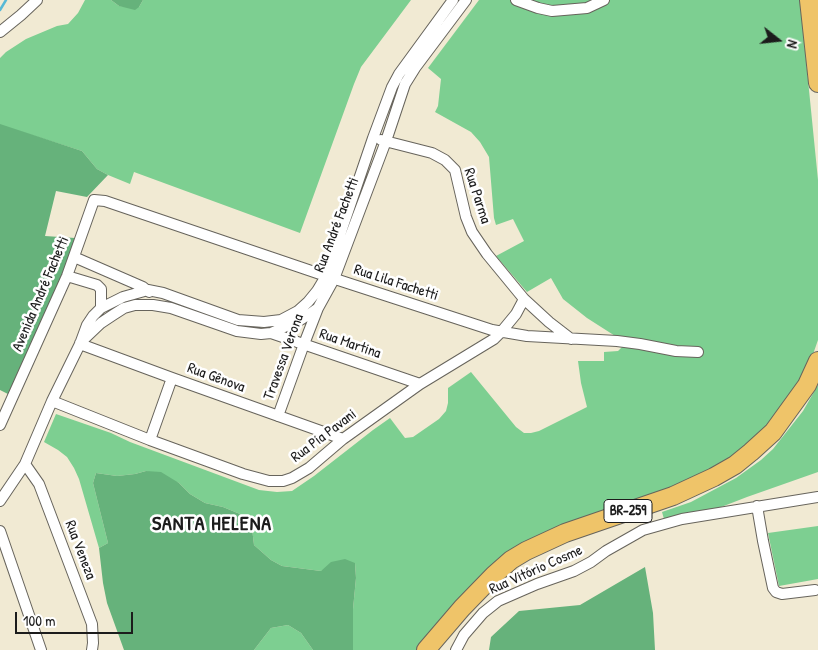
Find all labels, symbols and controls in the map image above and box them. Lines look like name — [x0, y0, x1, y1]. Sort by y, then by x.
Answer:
north arrow — [753, 15, 803, 65]
text: N — [783, 38, 803, 50]
street label: Rua Parma — [460, 166, 494, 226]
street label: Rua André Fachetti — [311, 175, 363, 275]
street label: Avenida André Fachetti — [9, 234, 73, 354]
street label: Rua Lila Fachetti — [352, 261, 440, 305]
street label: Travessa Verona — [260, 311, 308, 403]
street label: Rua Martina — [317, 325, 383, 363]
street label: Rua Gênova — [185, 359, 247, 397]
street label: Rua Pia Pavani — [288, 406, 360, 466]
road number: BR-259 — [604, 500, 652, 522]
district label: SANTA HELENA — [150, 513, 274, 537]
street label: Rua Veneza — [61, 518, 99, 582]
street label: Rua Vitório Cosme — [487, 541, 585, 599]
scale bar — [18, 602, 135, 634]
text: 100 m — [23, 610, 56, 631]

